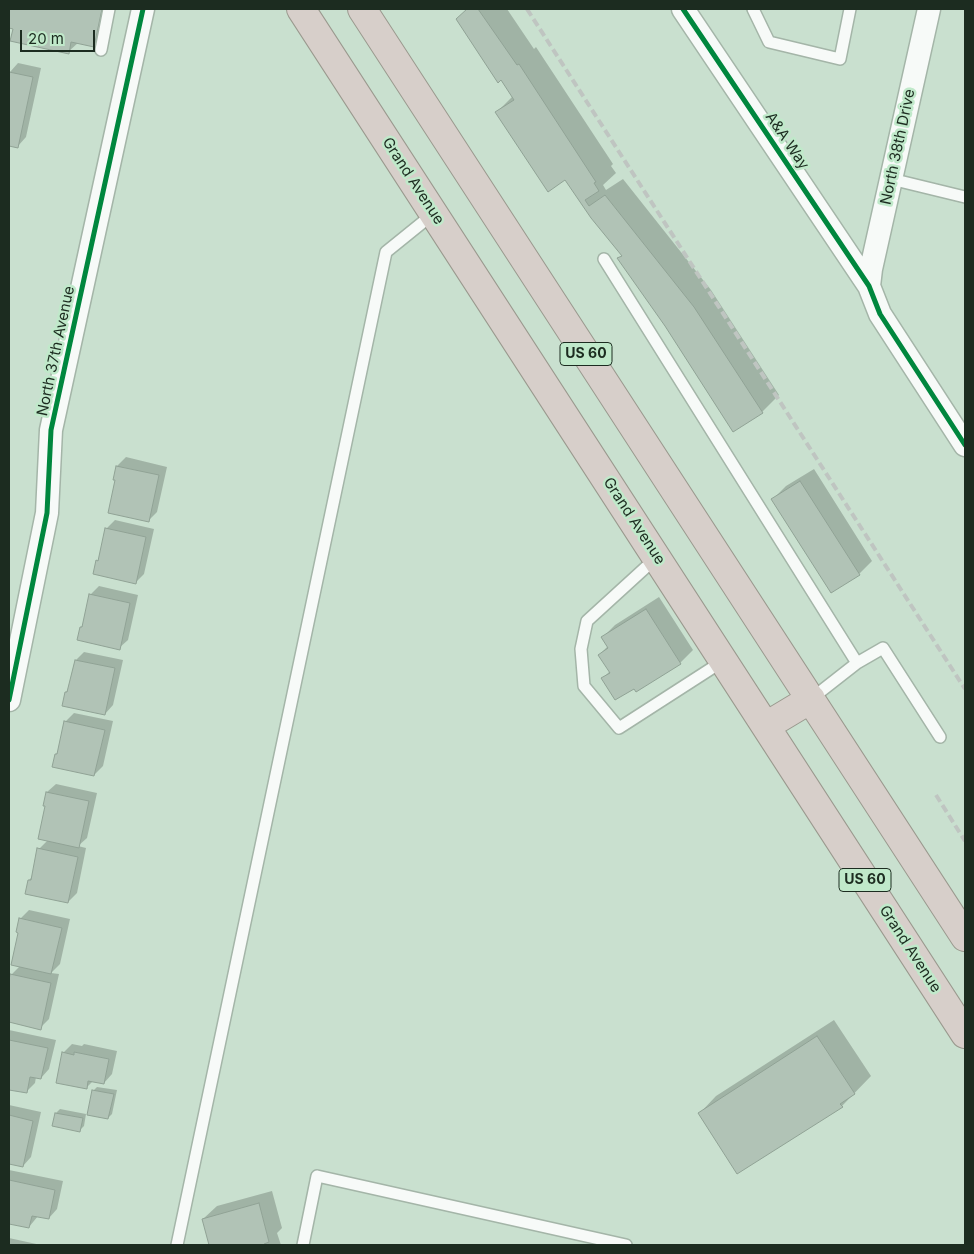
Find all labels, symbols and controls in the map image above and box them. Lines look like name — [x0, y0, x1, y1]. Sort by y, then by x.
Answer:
scale bar — [22, 20, 98, 52]
text: 20 m — [28, 29, 64, 48]
street label: North 38th Drive — [877, 87, 919, 207]
street label: A&A Way — [761, 109, 813, 173]
street label: Grand Avenue — [378, 134, 448, 228]
street label: North 37th Avenue — [33, 284, 79, 418]
road number: US 60 — [560, 342, 612, 366]
street label: Grand Avenue — [599, 474, 669, 568]
road number: US 60 — [839, 868, 891, 892]
street label: Grand Avenue — [875, 902, 945, 996]

